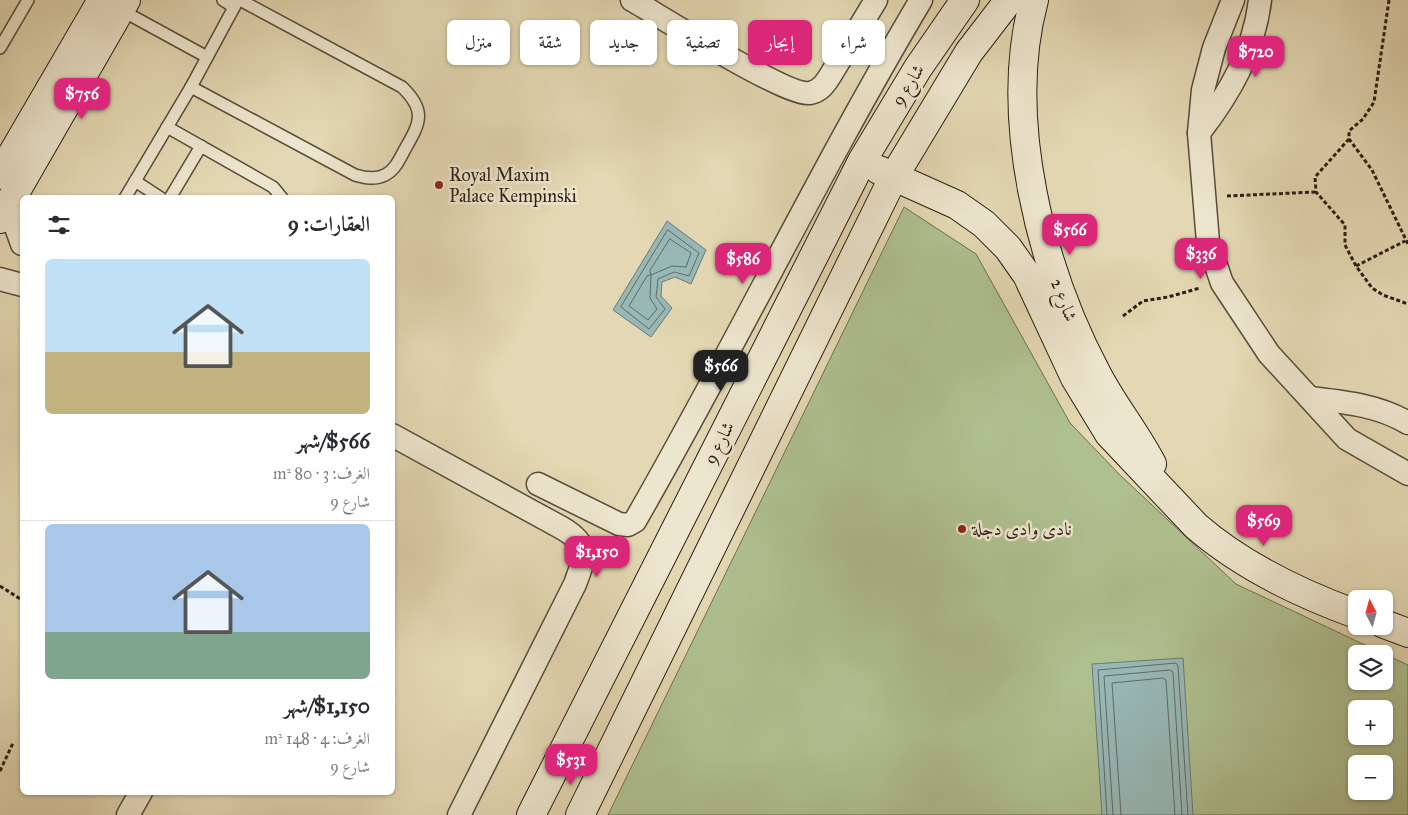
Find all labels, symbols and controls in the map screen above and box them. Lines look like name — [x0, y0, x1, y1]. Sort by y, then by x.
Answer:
chip: منزل — [447, 20, 510, 65]
chip: شقة — [520, 20, 580, 65]
chip: جديد — [590, 20, 657, 65]
chip: تصفية — [667, 20, 738, 65]
chip: إيجار — [748, 20, 812, 65]
chip: شراء — [822, 20, 885, 65]
pin: $720 — [1226, 36, 1286, 78]
text: $720 — [1238, 42, 1274, 61]
street label: شارع 9 — [887, 60, 933, 112]
pin: $756 — [52, 78, 112, 120]
text: $756 — [65, 84, 99, 103]
place label: Royal Maxim Palace Kempinski — [449, 164, 577, 207]
marker: Royal Maxim Palace Kempinski — [433, 179, 445, 191]
icon: filters — [45, 211, 73, 239]
text: العقارات: 9 — [288, 211, 370, 237]
pin: $566 — [1040, 214, 1100, 256]
text: $566 — [1053, 220, 1087, 239]
pin: $336 — [1171, 238, 1231, 280]
pin: $586 — [713, 242, 773, 285]
text: $336 — [1186, 244, 1216, 263]
text: $586 — [726, 249, 760, 268]
street label: شارع 2 — [1042, 276, 1082, 326]
icon: home — [163, 291, 253, 381]
pin: $566 — [691, 350, 751, 392]
text: $566 — [704, 356, 738, 375]
street label: شارع 9 — [699, 418, 743, 470]
text: $566/شهر — [296, 428, 370, 454]
text: الغرف: 3 · 80 m² — [273, 464, 370, 483]
text: شارع 9 — [330, 492, 370, 511]
pin: $569 — [1234, 504, 1294, 547]
text: $569 — [1247, 511, 1281, 530]
place label: نادى وادى دجلة — [971, 518, 1072, 540]
marker: نادى وادى دجلة — [956, 523, 968, 535]
pin: $1,150 — [556, 536, 638, 578]
text: $1,150 — [575, 542, 619, 561]
icon: home — [163, 557, 253, 647]
north arrow — [1348, 590, 1392, 635]
map controls — [1348, 590, 1393, 800]
button: layers — [1348, 645, 1393, 690]
text: $1,150/شهر — [284, 693, 370, 719]
button: + — [1348, 700, 1393, 745]
text: الغرف: 4 · 148 m² — [265, 729, 370, 748]
pin: $531 — [541, 744, 601, 786]
text: $531 — [556, 750, 586, 769]
button: − — [1348, 755, 1393, 800]
text: شارع 9 — [330, 757, 370, 776]

